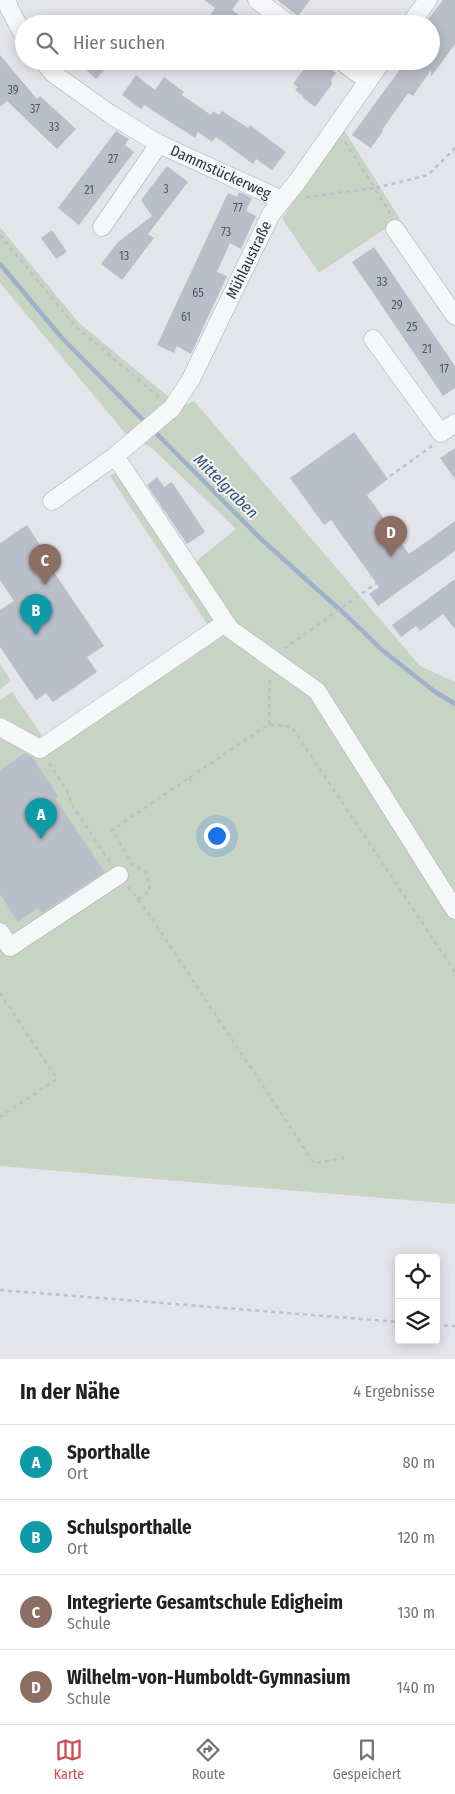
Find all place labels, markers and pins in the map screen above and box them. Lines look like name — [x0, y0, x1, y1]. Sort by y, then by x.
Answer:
pin: D — [375, 516, 407, 557]
pin: C — [29, 544, 61, 585]
pin: B — [20, 594, 52, 635]
pin: A — [25, 798, 57, 839]

